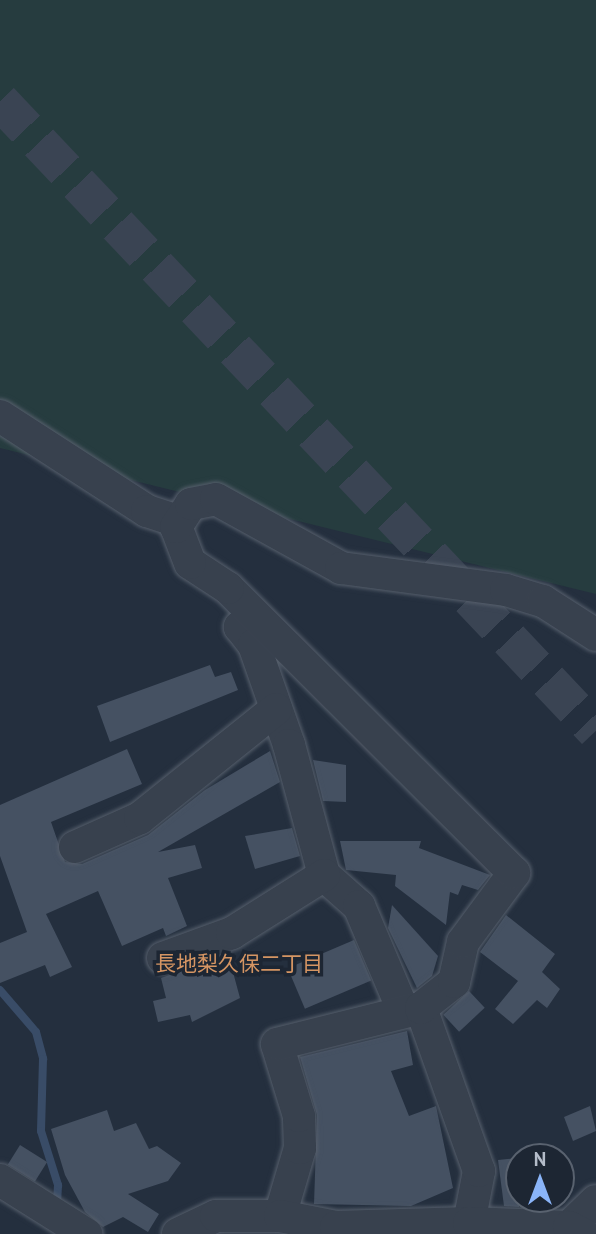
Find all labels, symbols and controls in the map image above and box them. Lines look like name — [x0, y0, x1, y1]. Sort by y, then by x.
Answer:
district label: 長地梨久保二丁目 — [155, 951, 323, 977]
north arrow — [505, 1143, 575, 1213]
text: N — [534, 1147, 546, 1171]

